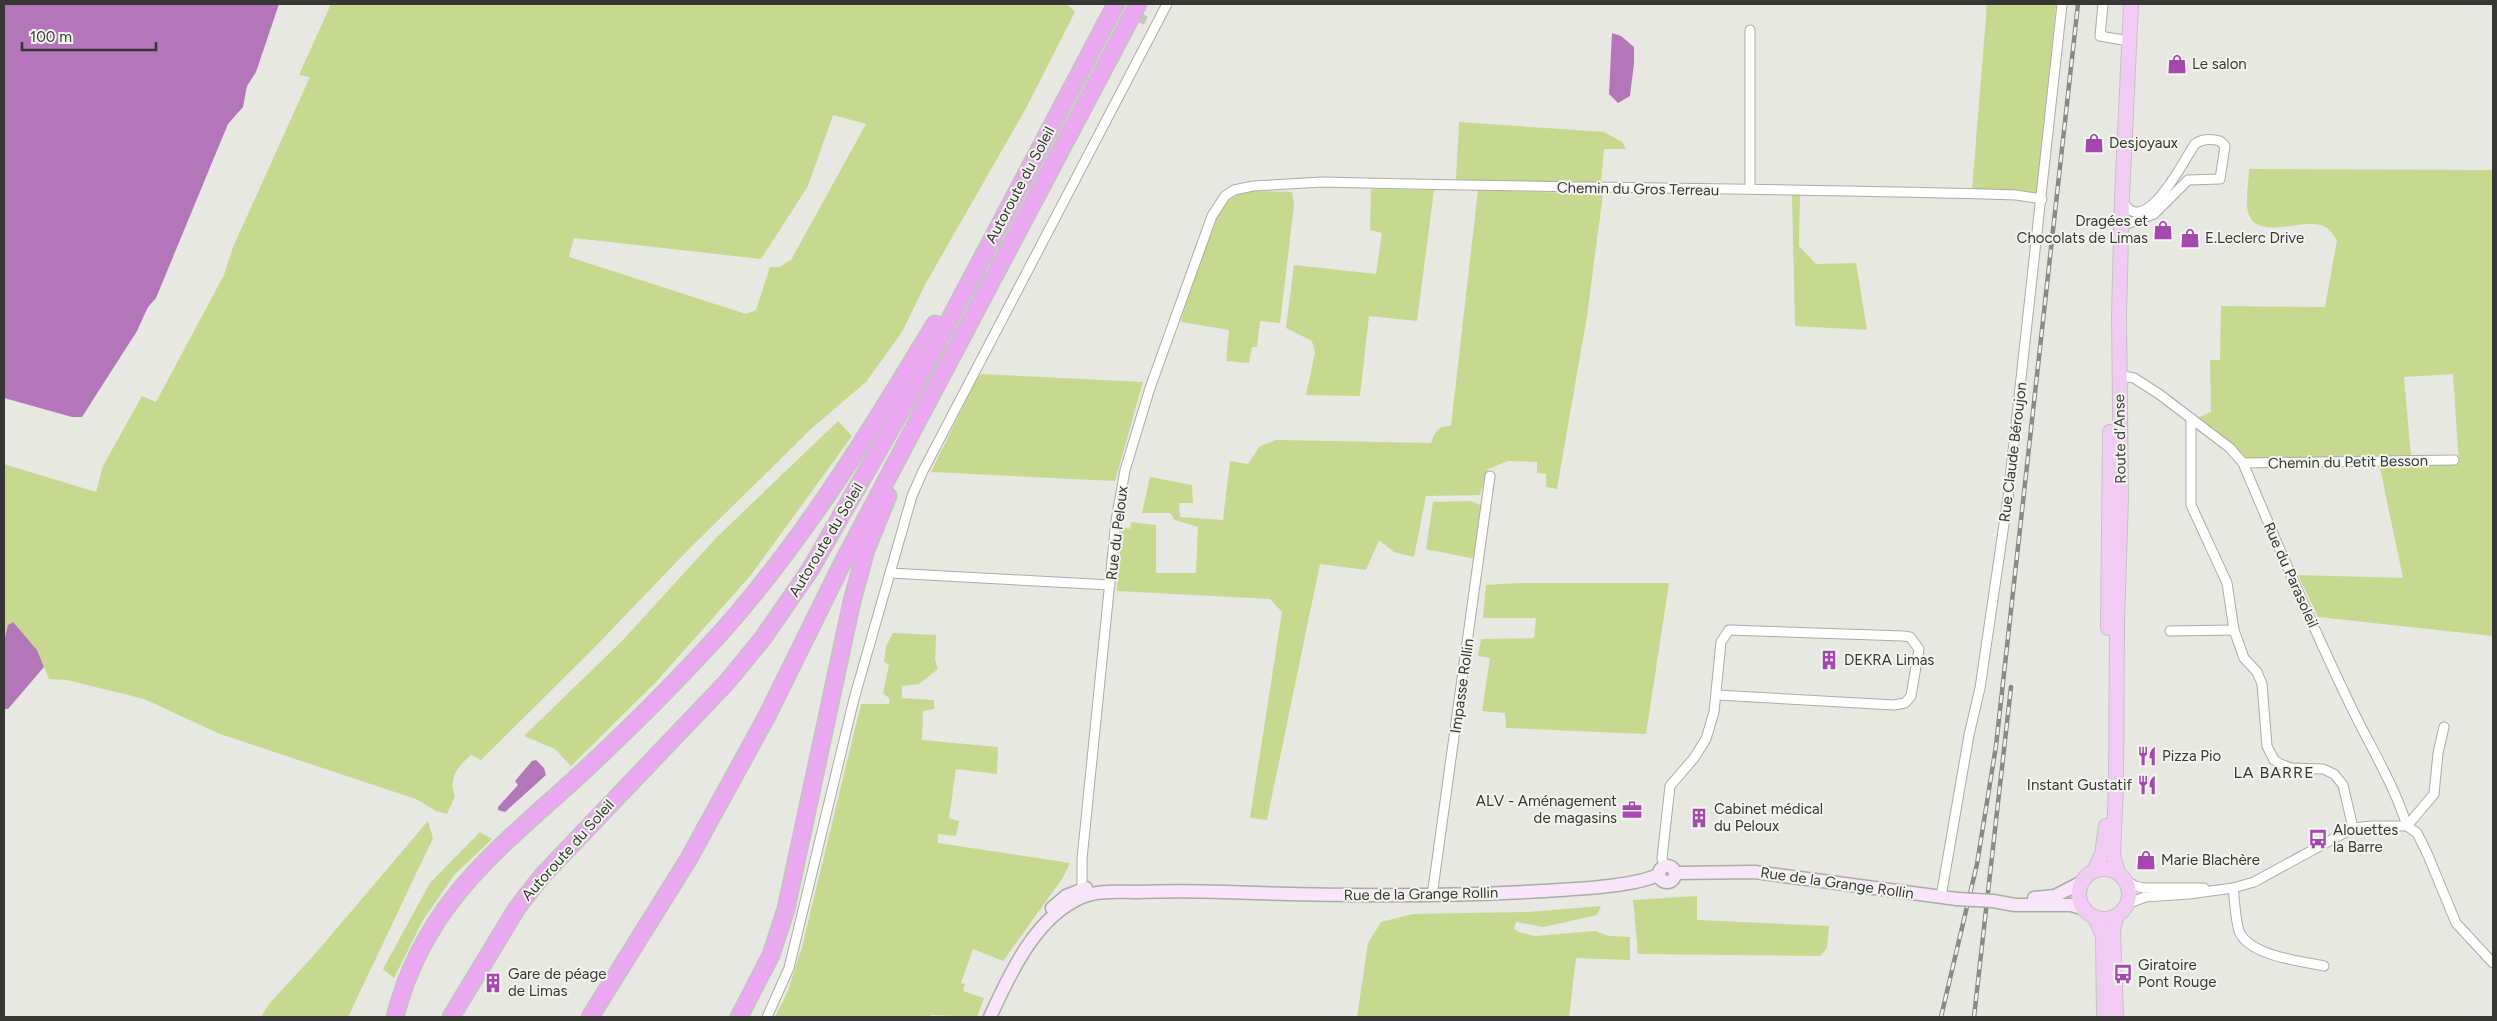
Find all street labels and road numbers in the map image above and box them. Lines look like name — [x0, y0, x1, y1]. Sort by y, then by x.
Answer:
street label: Autoroute du Soleil — [982, 124, 1058, 246]
street label: Chemin du Gros Terreau — [1557, 179, 1719, 199]
street label: Rue Claude Béroujon — [1995, 381, 2031, 523]
street label: Route d'Anse — [2110, 394, 2130, 484]
street label: Chemin du Petit Besson — [2268, 452, 2428, 472]
street label: Autoroute du Soleil — [785, 480, 867, 600]
street label: Rue du Peloux — [1102, 485, 1132, 581]
street label: Rue du Parasoleil — [2260, 520, 2322, 630]
street label: Impasse Rollin — [1446, 637, 1478, 735]
street label: Autoroute du Soleil — [518, 796, 618, 904]
street label: Rue de la Grange Rollin — [1759, 863, 1915, 903]
street label: Rue de la Grange Rollin — [1343, 884, 1499, 904]

